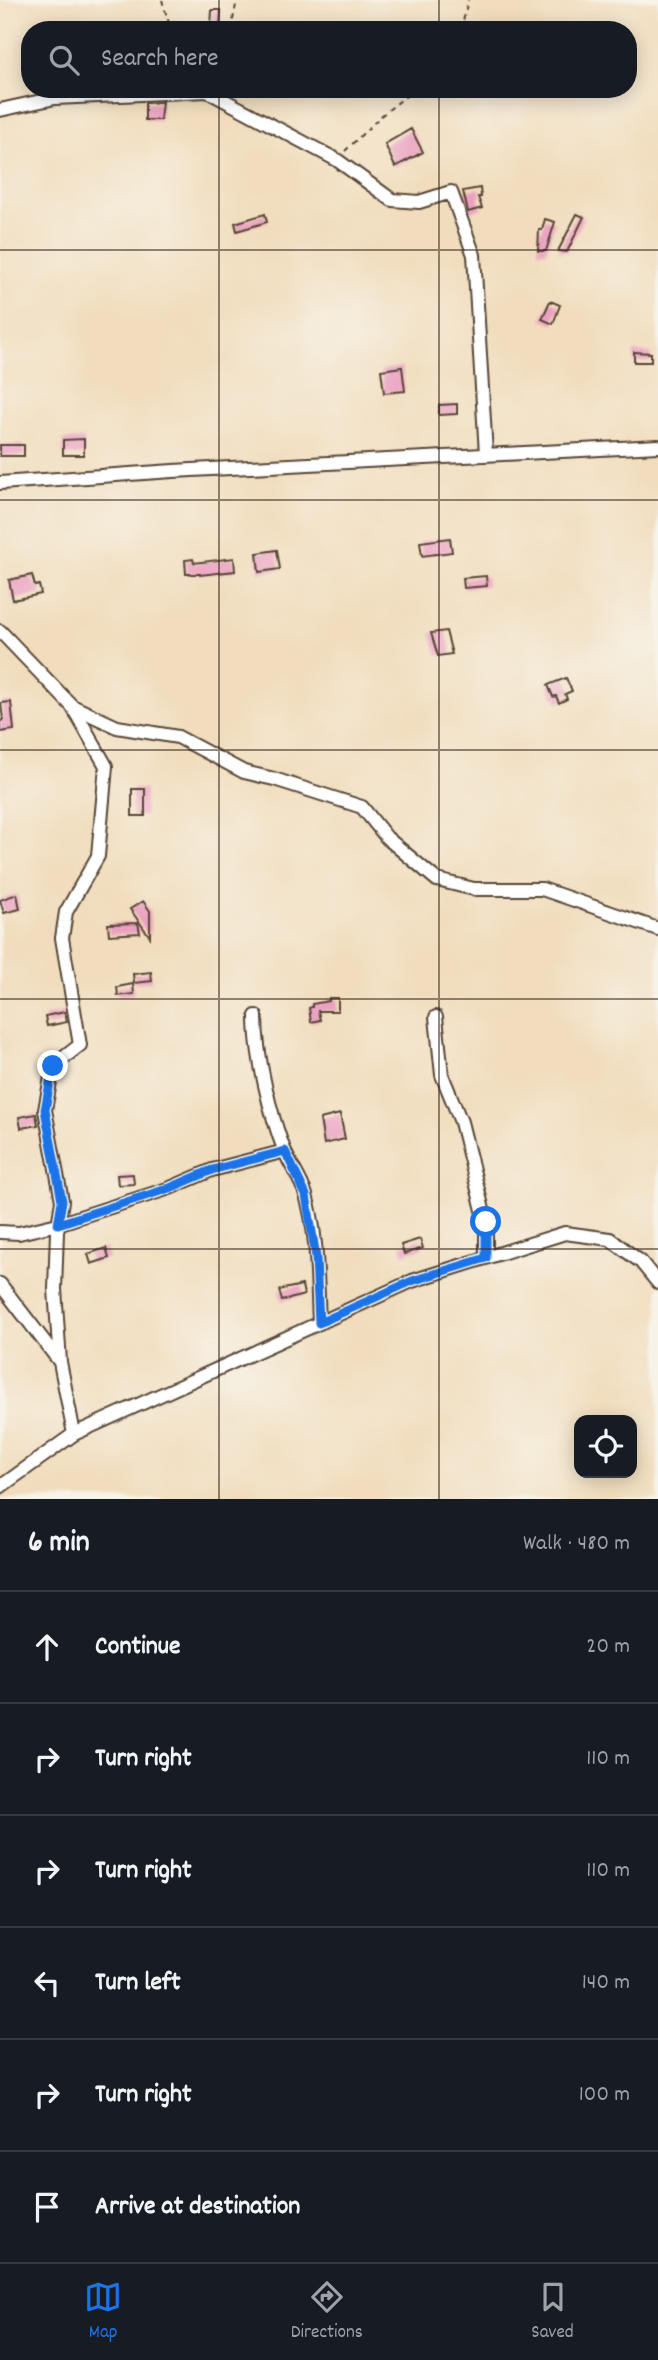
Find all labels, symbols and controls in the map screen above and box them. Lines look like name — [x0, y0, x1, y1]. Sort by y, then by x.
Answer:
search box — [21, 21, 637, 98]
icon: search — [45, 41, 83, 79]
text: Search here — [101, 41, 219, 78]
route end — [37, 1050, 68, 1081]
route start — [470, 1206, 501, 1237]
map controls — [574, 1415, 637, 1478]
button: locate — [574, 1415, 637, 1478]
text: 6 min — [28, 1523, 90, 1566]
text: Walk · 480 m — [523, 1528, 630, 1561]
icon: ahead — [28, 1628, 66, 1666]
text: Continue — [95, 1629, 180, 1666]
text: 20 m — [586, 1631, 630, 1664]
icon: right — [28, 1740, 66, 1778]
text: Turn right — [95, 1741, 192, 1778]
text: 110 m — [586, 1743, 630, 1776]
icon: right — [28, 1852, 66, 1890]
text: Turn right — [95, 1853, 192, 1890]
text: 110 m — [586, 1855, 630, 1888]
icon: left — [28, 1964, 66, 2002]
text: Turn left — [95, 1965, 181, 2002]
text: 140 m — [582, 1967, 630, 2000]
icon: right — [28, 2076, 66, 2114]
text: Turn right — [95, 2077, 192, 2114]
text: 100 m — [579, 2079, 630, 2112]
icon: arrive — [28, 2188, 66, 2226]
text: Arrive at destination — [95, 2189, 300, 2226]
tab: Map — [84, 2278, 122, 2347]
tab: Directions — [291, 2278, 363, 2347]
tab: Saved — [531, 2278, 574, 2347]

